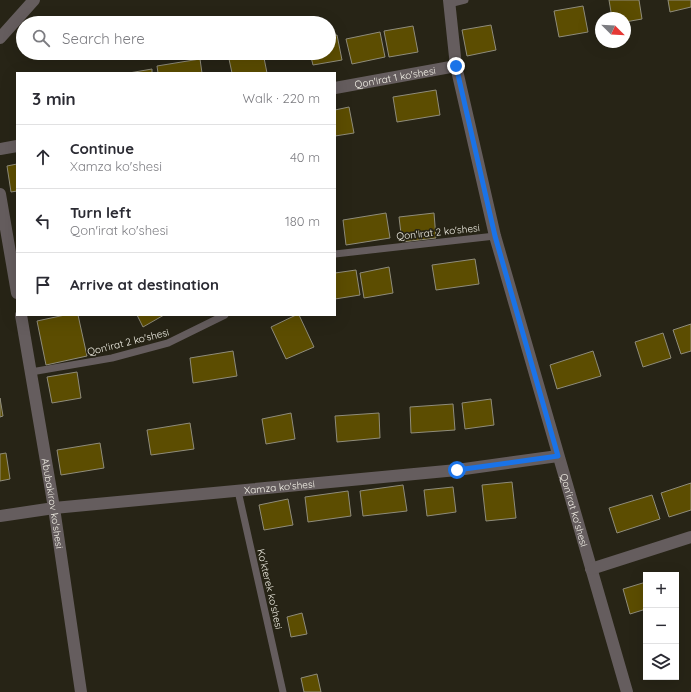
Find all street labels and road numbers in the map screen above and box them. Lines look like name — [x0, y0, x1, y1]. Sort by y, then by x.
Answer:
street label: Qon'irat 1 ko'shesi — [353, 63, 437, 91]
street label: Qon'irat 2 ko'shesi — [396, 221, 480, 243]
street label: Qon'irat 2 ko'shesi — [86, 326, 170, 358]
street label: Abubakirov ko'shesi — [39, 457, 66, 549]
street label: Qon'irat ko'shesi — [558, 472, 591, 548]
street label: Xamza ko'shesi — [244, 477, 315, 497]
street label: Ko'kterek ko'shesi — [254, 548, 286, 630]

